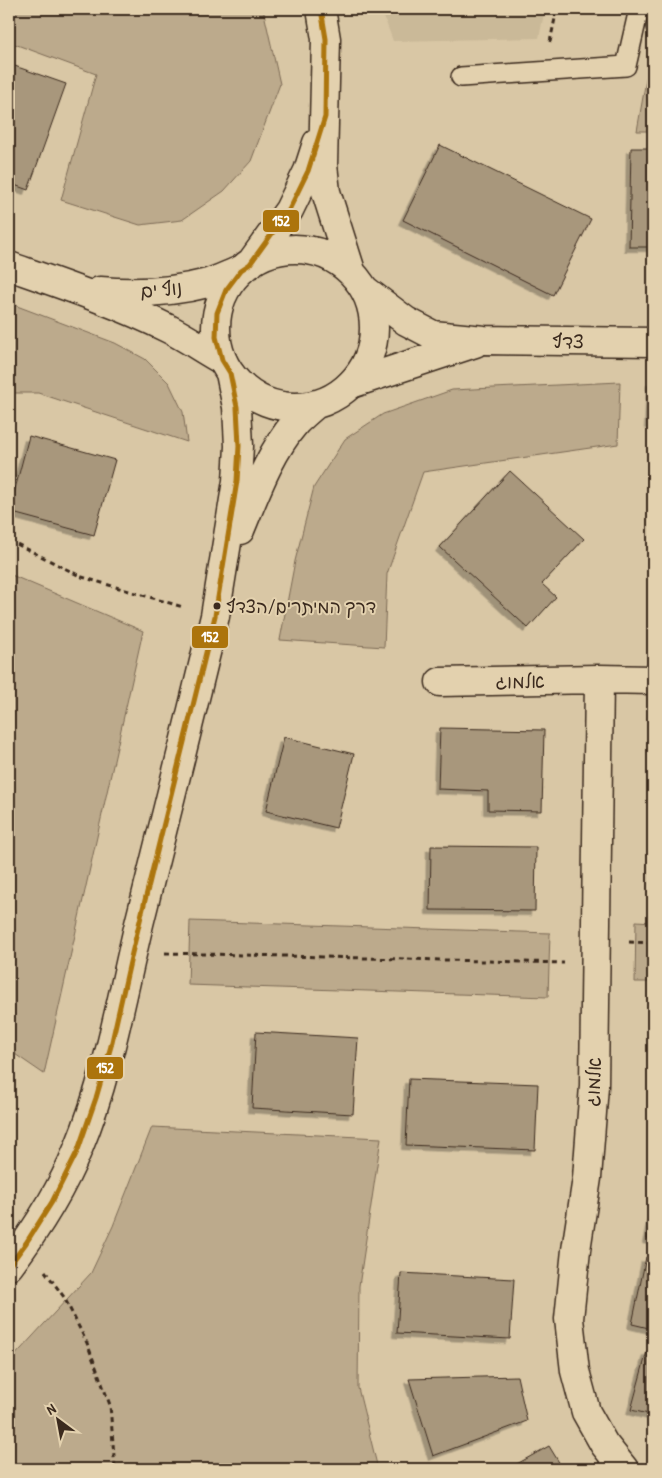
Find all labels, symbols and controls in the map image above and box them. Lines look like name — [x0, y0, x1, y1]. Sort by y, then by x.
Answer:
line badge: 152 — [262, 209, 300, 233]
text: 152 — [272, 211, 290, 230]
street label: נוף ים — [139, 274, 183, 304]
street label: צדף — [552, 328, 584, 354]
place label: דרך המיתרים/הצדף — [226, 594, 376, 619]
marker: דרך המיתרים/הצדף — [212, 601, 222, 611]
line badge: 152 — [191, 625, 229, 649]
text: 152 — [201, 627, 219, 646]
street label: אלמוג — [495, 668, 545, 694]
line badge: 152 — [86, 1056, 124, 1080]
street label: אלמוג — [579, 1057, 607, 1107]
text: 152 — [96, 1058, 114, 1077]
north arrow — [32, 1396, 82, 1446]
text: N — [43, 1398, 60, 1419]

